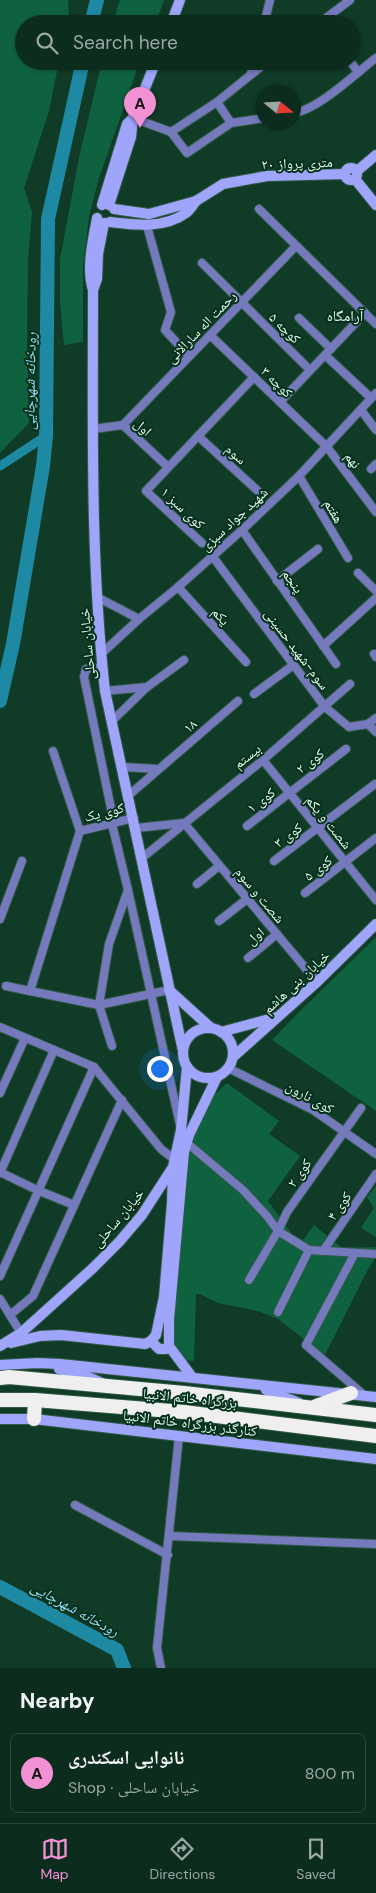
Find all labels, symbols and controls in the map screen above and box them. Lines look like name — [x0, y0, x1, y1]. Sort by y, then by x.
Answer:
search box — [15, 15, 361, 70]
icon: search — [33, 29, 61, 57]
text: Search here — [73, 30, 178, 55]
north arrow — [256, 85, 301, 130]
pin: A — [124, 87, 156, 128]
street label: ۲۰ متری پرواز — [261, 153, 333, 173]
street label: رحمت اله سارالانی — [162, 287, 240, 367]
district label: آرامگاه — [327, 306, 364, 326]
street label: کوچه ۵ — [265, 308, 305, 348]
water label: رودخانه شهرچایی — [19, 332, 41, 430]
street label: کوچه ۳ — [257, 362, 297, 402]
street label: اول — [130, 414, 156, 440]
street label: سوم — [221, 440, 250, 469]
street label: نهم — [340, 448, 365, 473]
street label: کوی سبز ۱ — [157, 483, 209, 533]
street label: شهید جواد سبزی — [196, 483, 272, 555]
street label: هفتم — [319, 496, 348, 527]
street label: پنجم — [277, 565, 308, 597]
street label: یکم — [207, 603, 234, 630]
street label: سوم-شهید حسینی — [260, 605, 333, 694]
street label: خیابان ساحلی — [75, 608, 99, 680]
street label: ۱۸ — [179, 715, 201, 737]
street label: بیستم — [229, 739, 265, 773]
street label: کوی ۲ — [292, 744, 328, 778]
street label: کوی ۱ — [243, 783, 279, 817]
street label: شصت و یکم — [301, 791, 356, 853]
street label: کوی یک — [82, 798, 126, 826]
street label: کوی ۳ — [270, 818, 306, 852]
street label: کوی ۵ — [300, 851, 336, 885]
street label: شصت و سوم — [230, 863, 289, 928]
street label: اول — [242, 923, 268, 949]
street label: خیابان بنی هاشم — [259, 946, 334, 1018]
your location — [147, 1056, 173, 1082]
street label: کوی نارون — [283, 1076, 337, 1118]
street label: کوی ۲ — [283, 1155, 315, 1191]
street label: خیابان ساحلی — [88, 1185, 148, 1251]
street label: کوی ۴ — [323, 1188, 355, 1224]
street label: بزرگراه خاتم الانبیا — [142, 1384, 238, 1413]
street label: کنارگذر بزرگراه خاتم الانبیا — [122, 1406, 258, 1441]
water label: رودخانه شهرچایی — [27, 1577, 123, 1642]
text: Nearby — [20, 1687, 94, 1715]
text: نانوایی اسکندری — [68, 1745, 184, 1770]
text: A — [31, 1763, 43, 1784]
text: 800 m — [305, 1763, 355, 1784]
text: Shop · خیابان ساحلی — [68, 1777, 199, 1798]
tab: Map — [40, 1835, 69, 1883]
tab: Directions — [150, 1835, 215, 1883]
tab: Saved — [296, 1835, 336, 1883]

